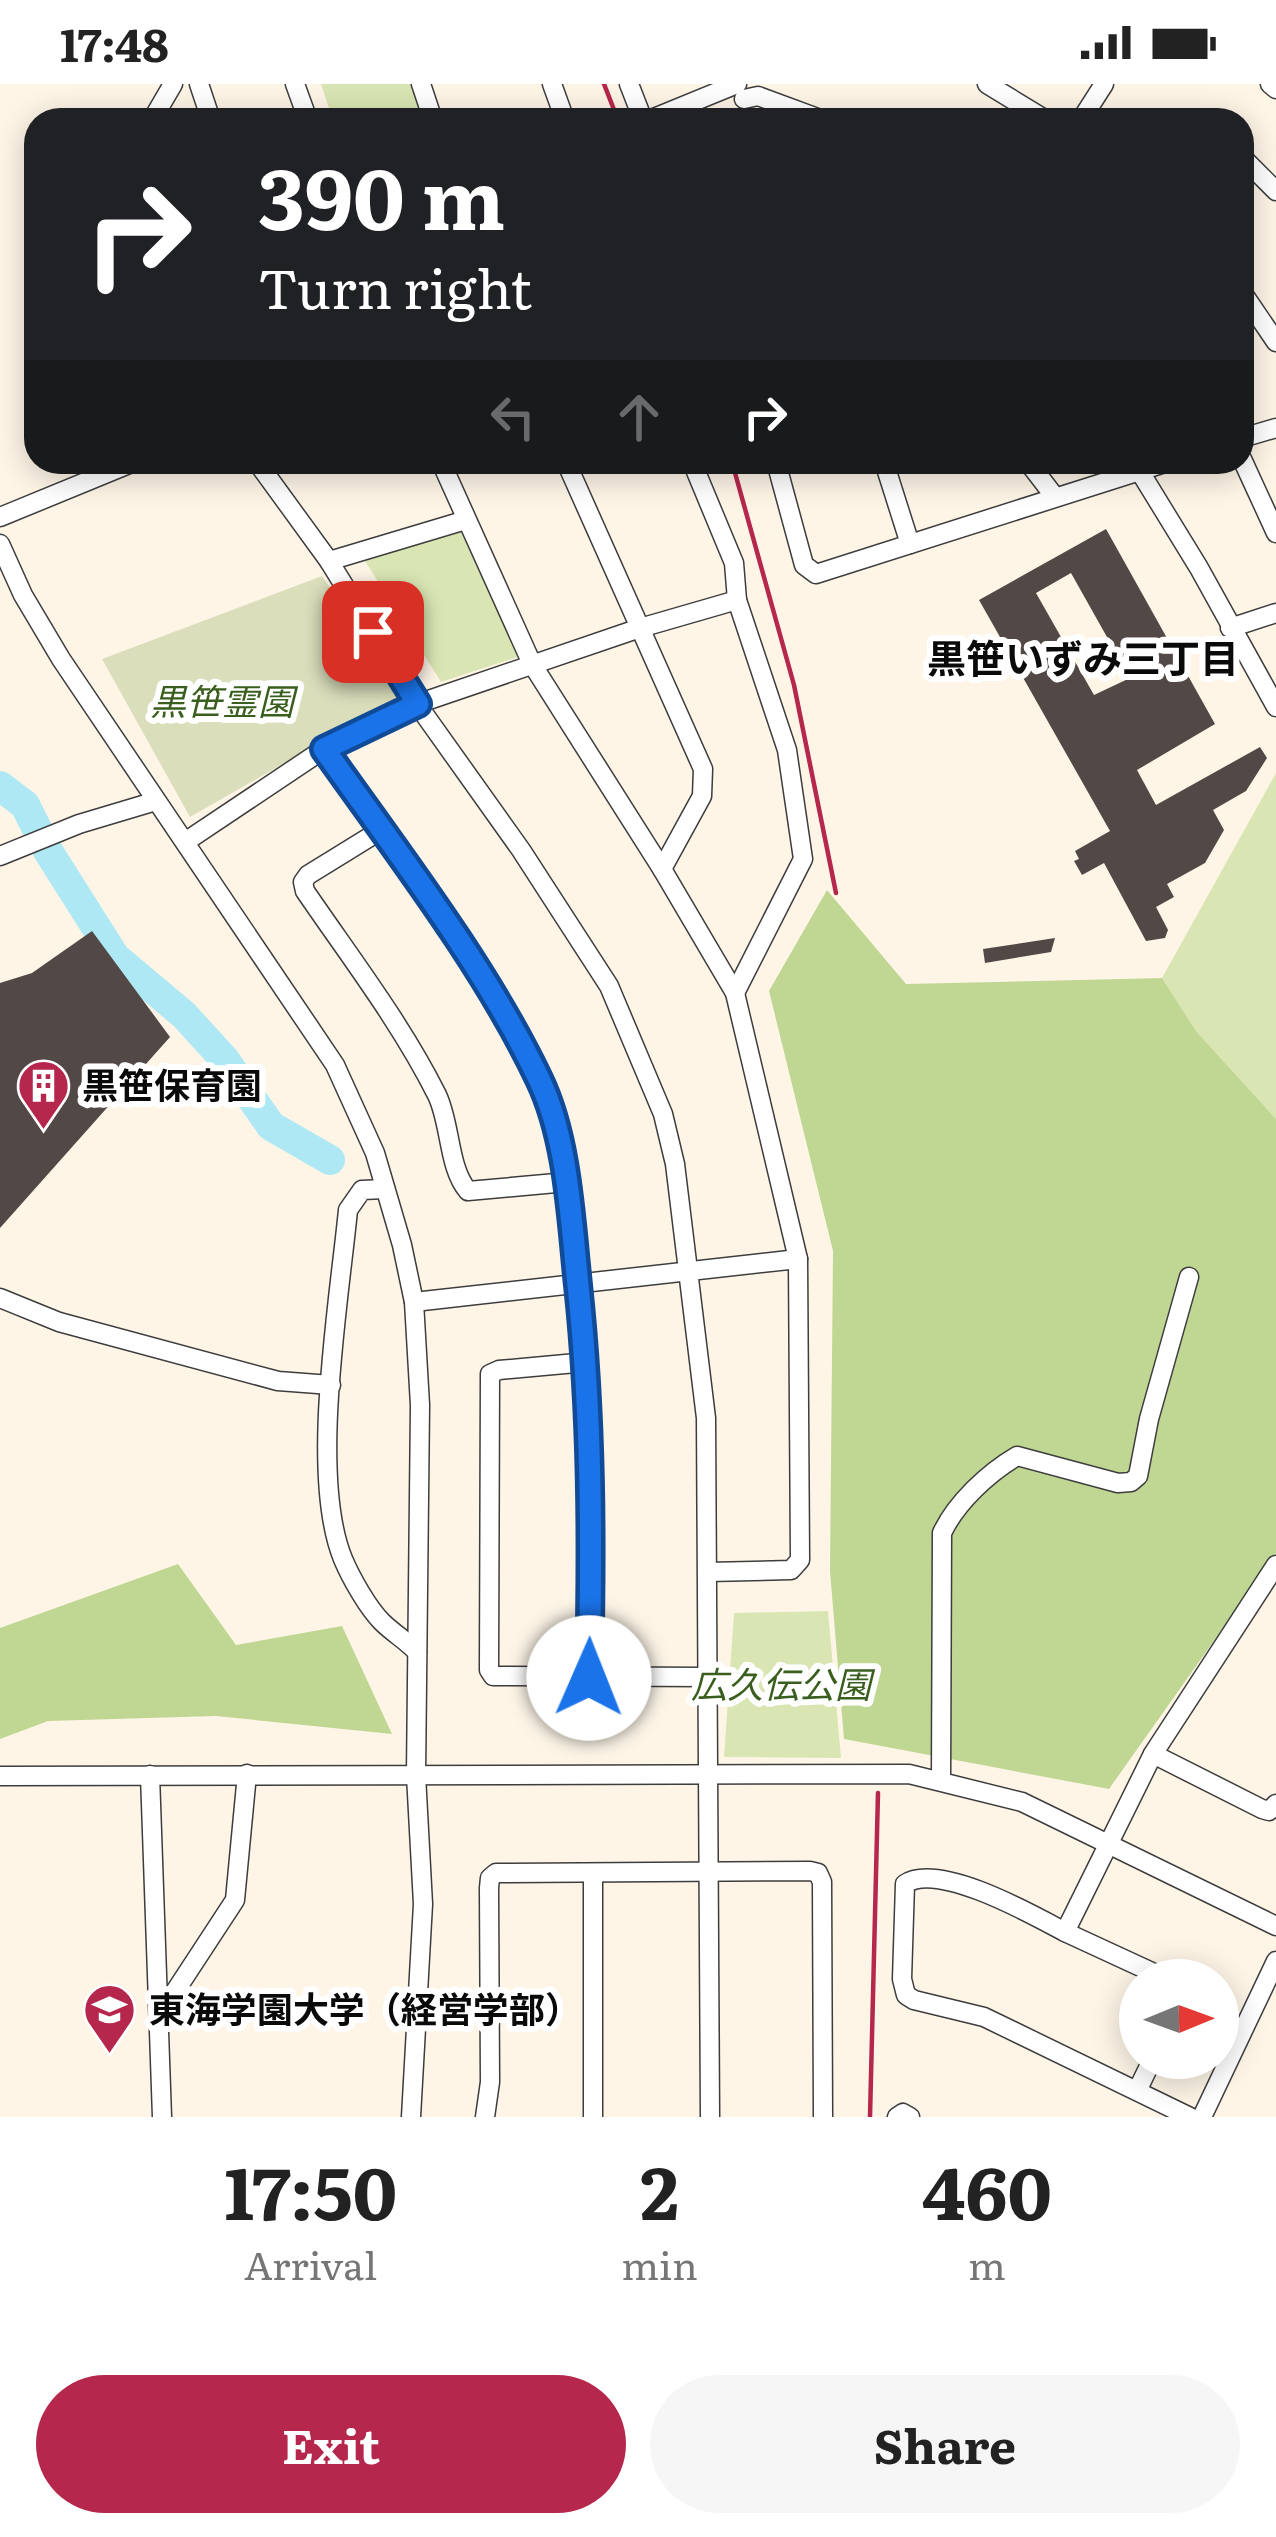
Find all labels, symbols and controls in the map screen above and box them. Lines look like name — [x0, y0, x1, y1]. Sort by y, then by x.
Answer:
text: 17:48 — [60, 9, 169, 76]
text: 390 m — [258, 131, 505, 256]
icon: right — [60, 156, 216, 312]
text: Turn right — [258, 245, 532, 326]
icon: left — [480, 384, 546, 450]
icon: ahead — [606, 384, 672, 450]
icon: right — [732, 384, 798, 450]
pin — [322, 581, 424, 683]
icon: arrive — [340, 599, 406, 665]
district label: 黒笹いずみ三丁目 — [927, 627, 1239, 685]
park label: 黒笹霊園 — [150, 673, 299, 726]
place label: 黒笹保育園 — [82, 1057, 262, 1110]
building icon: 黒笹保育園 — [15, 1058, 71, 1132]
position arrow — [526, 1615, 652, 1741]
park label: 広久伝公園 — [691, 1656, 876, 1709]
north arrow — [1119, 1959, 1239, 2079]
map controls — [1119, 1959, 1239, 2079]
place label: 東海学園大学（経営学部） — [149, 1981, 581, 2034]
school or university icon: 東海学園大学（経営学部） — [82, 1982, 138, 2056]
text: 17:50 — [224, 2135, 397, 2242]
text: 2 — [640, 2135, 679, 2242]
text: 460 — [922, 2135, 1052, 2242]
text: Arrival — [244, 2234, 377, 2292]
text: min — [621, 2234, 698, 2292]
text: m — [968, 2234, 1006, 2292]
button: Exit — [36, 2375, 626, 2513]
button: Share — [650, 2375, 1240, 2513]

